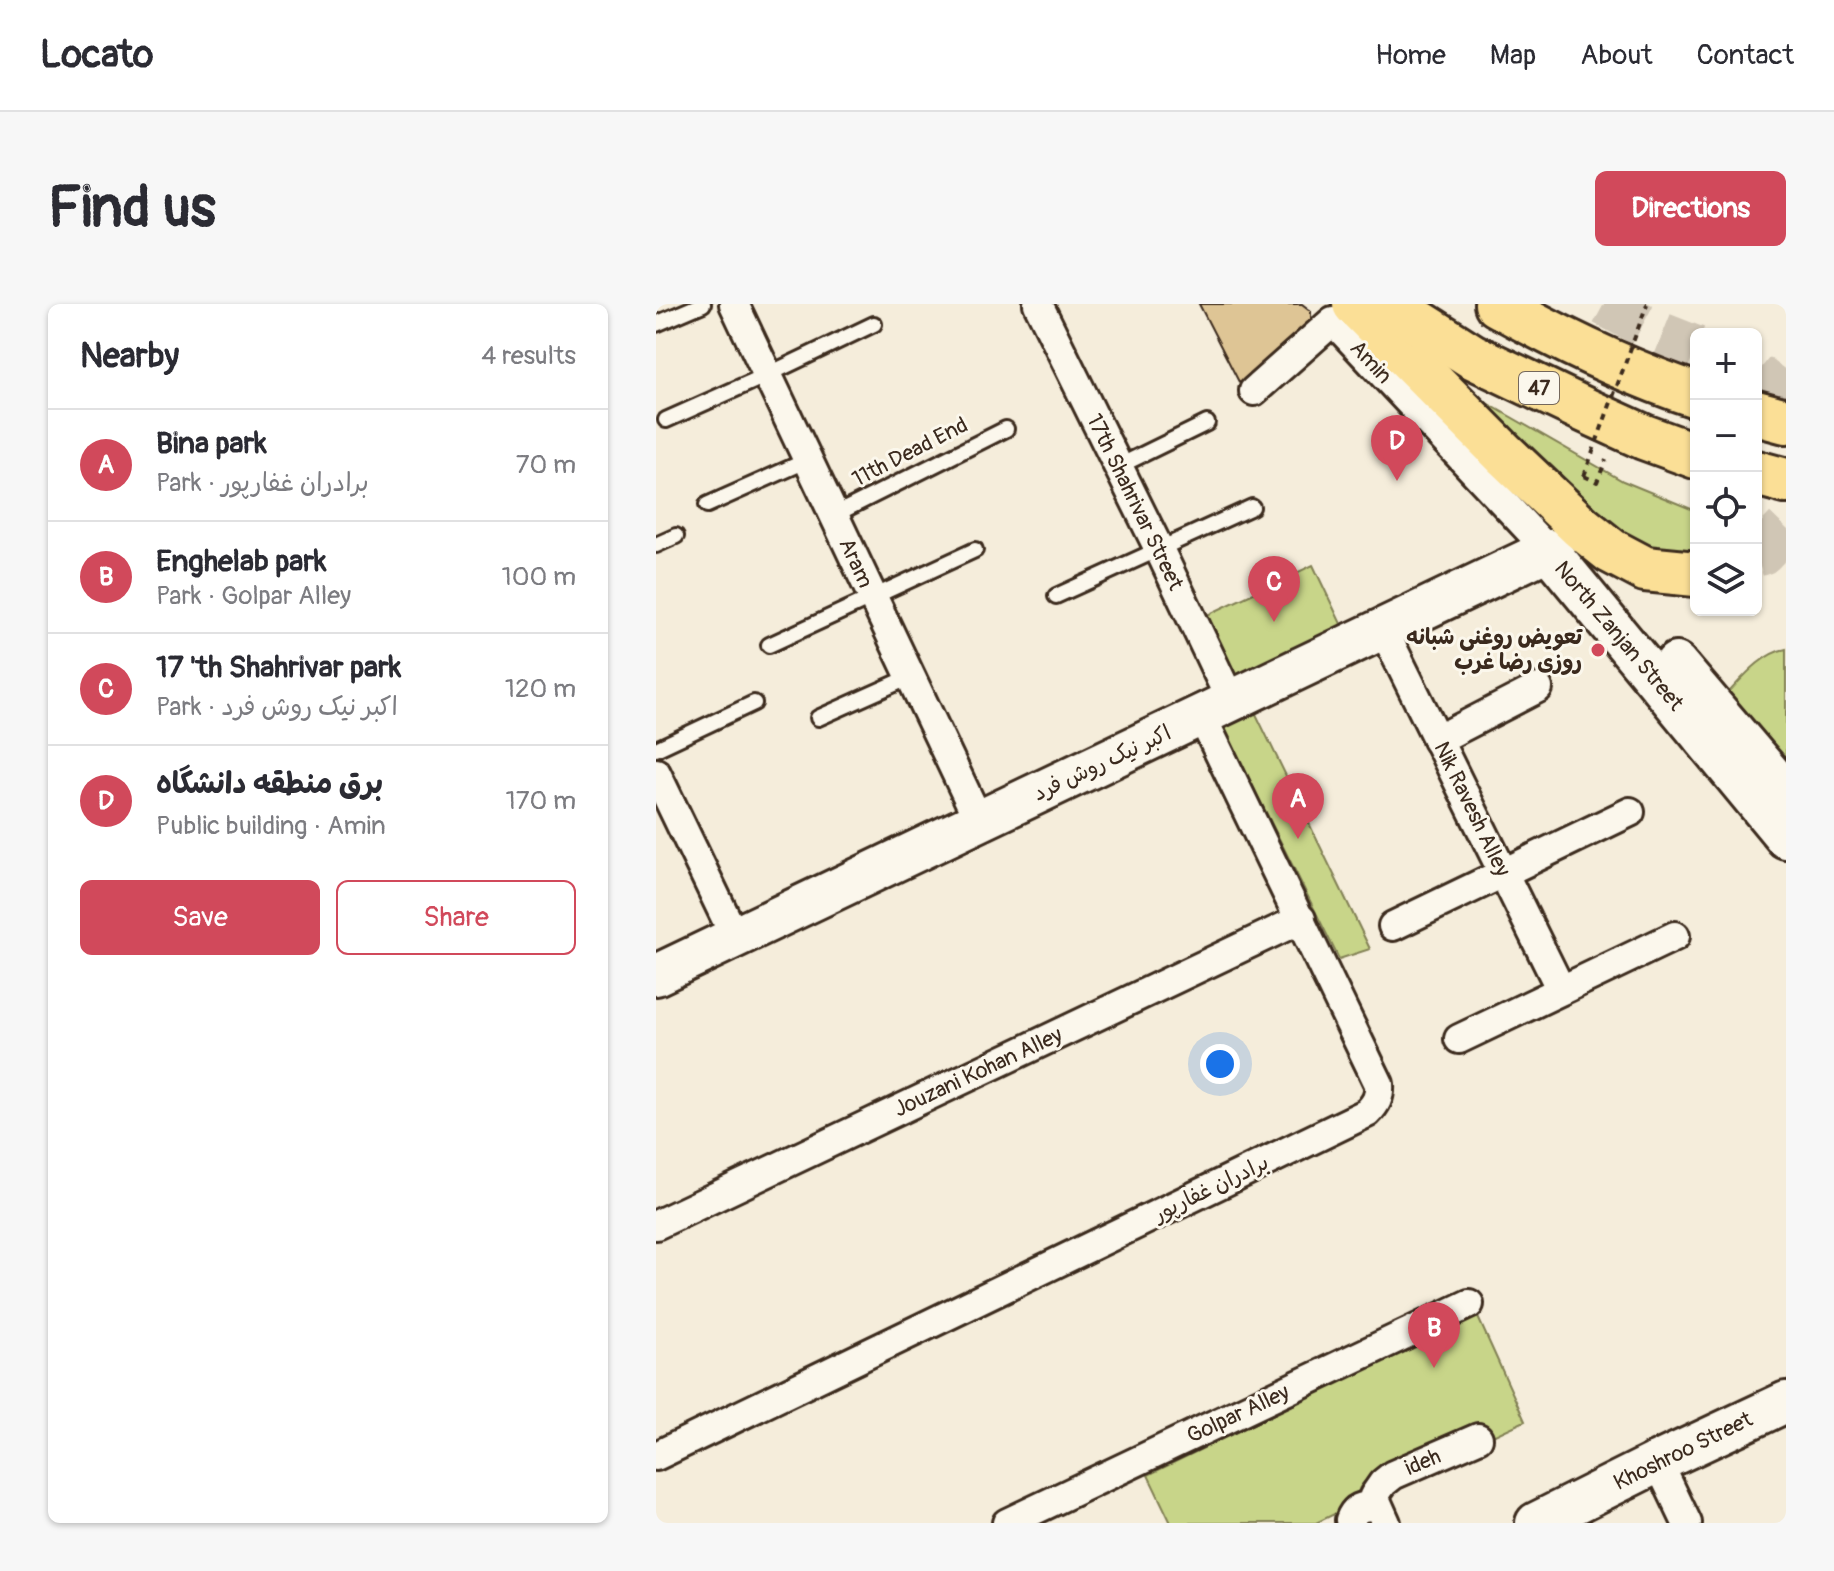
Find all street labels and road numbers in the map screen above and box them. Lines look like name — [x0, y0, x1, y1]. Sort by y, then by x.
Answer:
street label: Amin — [1344, 334, 1398, 390]
road number: 47 — [1519, 372, 1559, 404]
street label: 17th Shahrivar Street — [1080, 409, 1190, 595]
street label: 11th Dead End — [847, 411, 973, 493]
street label: Aram — [832, 534, 880, 592]
street label: North Zanjan Street — [1548, 555, 1690, 717]
street label: اکبر نیک روش فرد — [1028, 719, 1176, 807]
street label: Nik Ravesh Alley — [1427, 737, 1517, 881]
street label: Jouzani Kohan Alley — [889, 1021, 1067, 1123]
street label: برادران غفارپور — [1147, 1148, 1273, 1229]
street label: Golpar Alley — [1182, 1378, 1294, 1450]
street label: Khoshroo Street — [1609, 1405, 1757, 1497]
street label: ideh — [1401, 1442, 1445, 1482]

